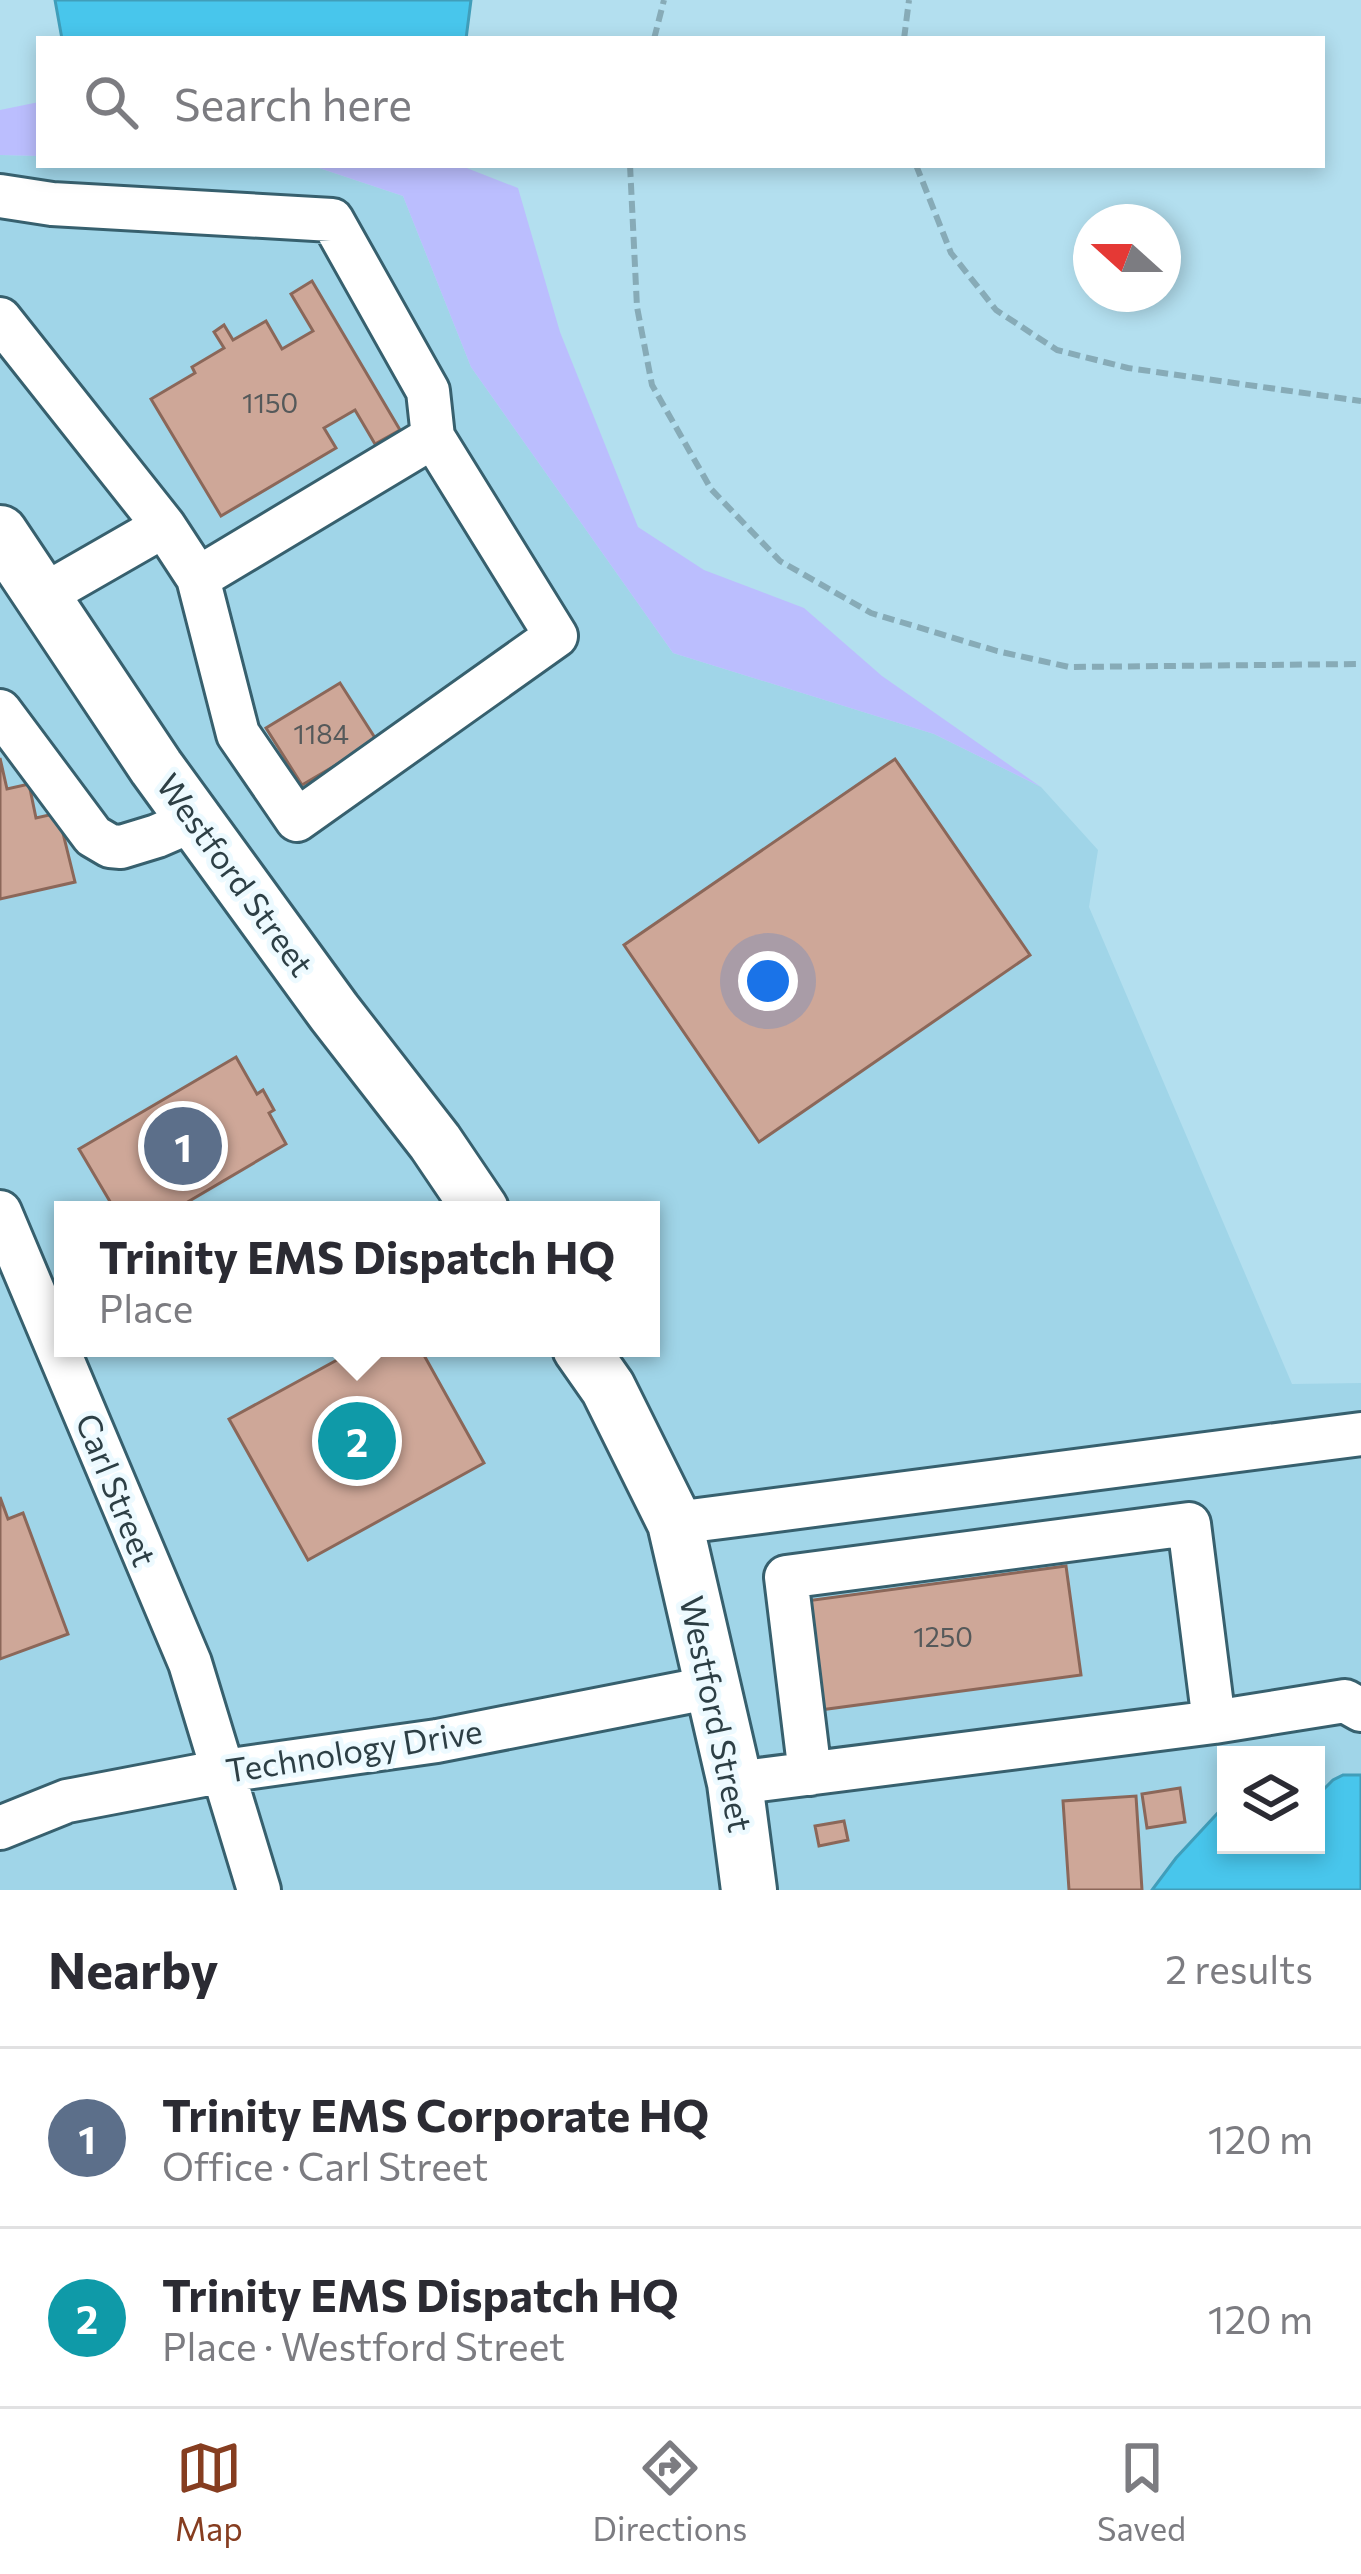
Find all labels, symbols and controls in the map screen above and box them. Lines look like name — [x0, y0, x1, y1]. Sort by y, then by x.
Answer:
search box — [36, 36, 1325, 168]
icon: search — [78, 69, 144, 135]
text: Search here — [174, 75, 412, 130]
north arrow — [1073, 204, 1181, 312]
house number: 1150 — [242, 386, 298, 419]
house number: 1184 — [293, 717, 349, 750]
street label: Westford Street — [149, 765, 323, 983]
your location — [738, 951, 798, 1011]
pin: 1 — [144, 1101, 222, 1191]
popup — [54, 1201, 660, 1357]
text: Trinity EMS Dispatch HQ — [99, 1228, 615, 1283]
text: Place — [99, 1283, 193, 1331]
pin: 2 — [318, 1396, 396, 1486]
street label: Carl Street — [68, 1407, 167, 1572]
street label: Westford Street — [672, 1592, 763, 1836]
house number: 1250 — [913, 1620, 973, 1653]
street label: Technology Drive — [223, 1709, 485, 1790]
map controls — [1217, 1746, 1325, 1854]
button: layers — [1217, 1746, 1325, 1854]
text: Nearby — [48, 1937, 218, 2000]
text: 2 results — [1165, 1944, 1313, 1992]
text: Trinity EMS Corporate HQ — [162, 2086, 709, 2141]
text: 1 — [78, 2114, 96, 2162]
text: 120 m — [1208, 2114, 1313, 2162]
text: Office · Carl Street — [162, 2141, 488, 2189]
text: Trinity EMS Dispatch HQ — [162, 2266, 679, 2321]
text: 2 — [76, 2294, 98, 2342]
text: 120 m — [1208, 2294, 1313, 2342]
text: Place · Westford Street — [162, 2321, 565, 2369]
tab: Map — [175, 2435, 243, 2548]
tab: Directions — [593, 2435, 747, 2548]
tab: Saved — [1097, 2435, 1186, 2548]

